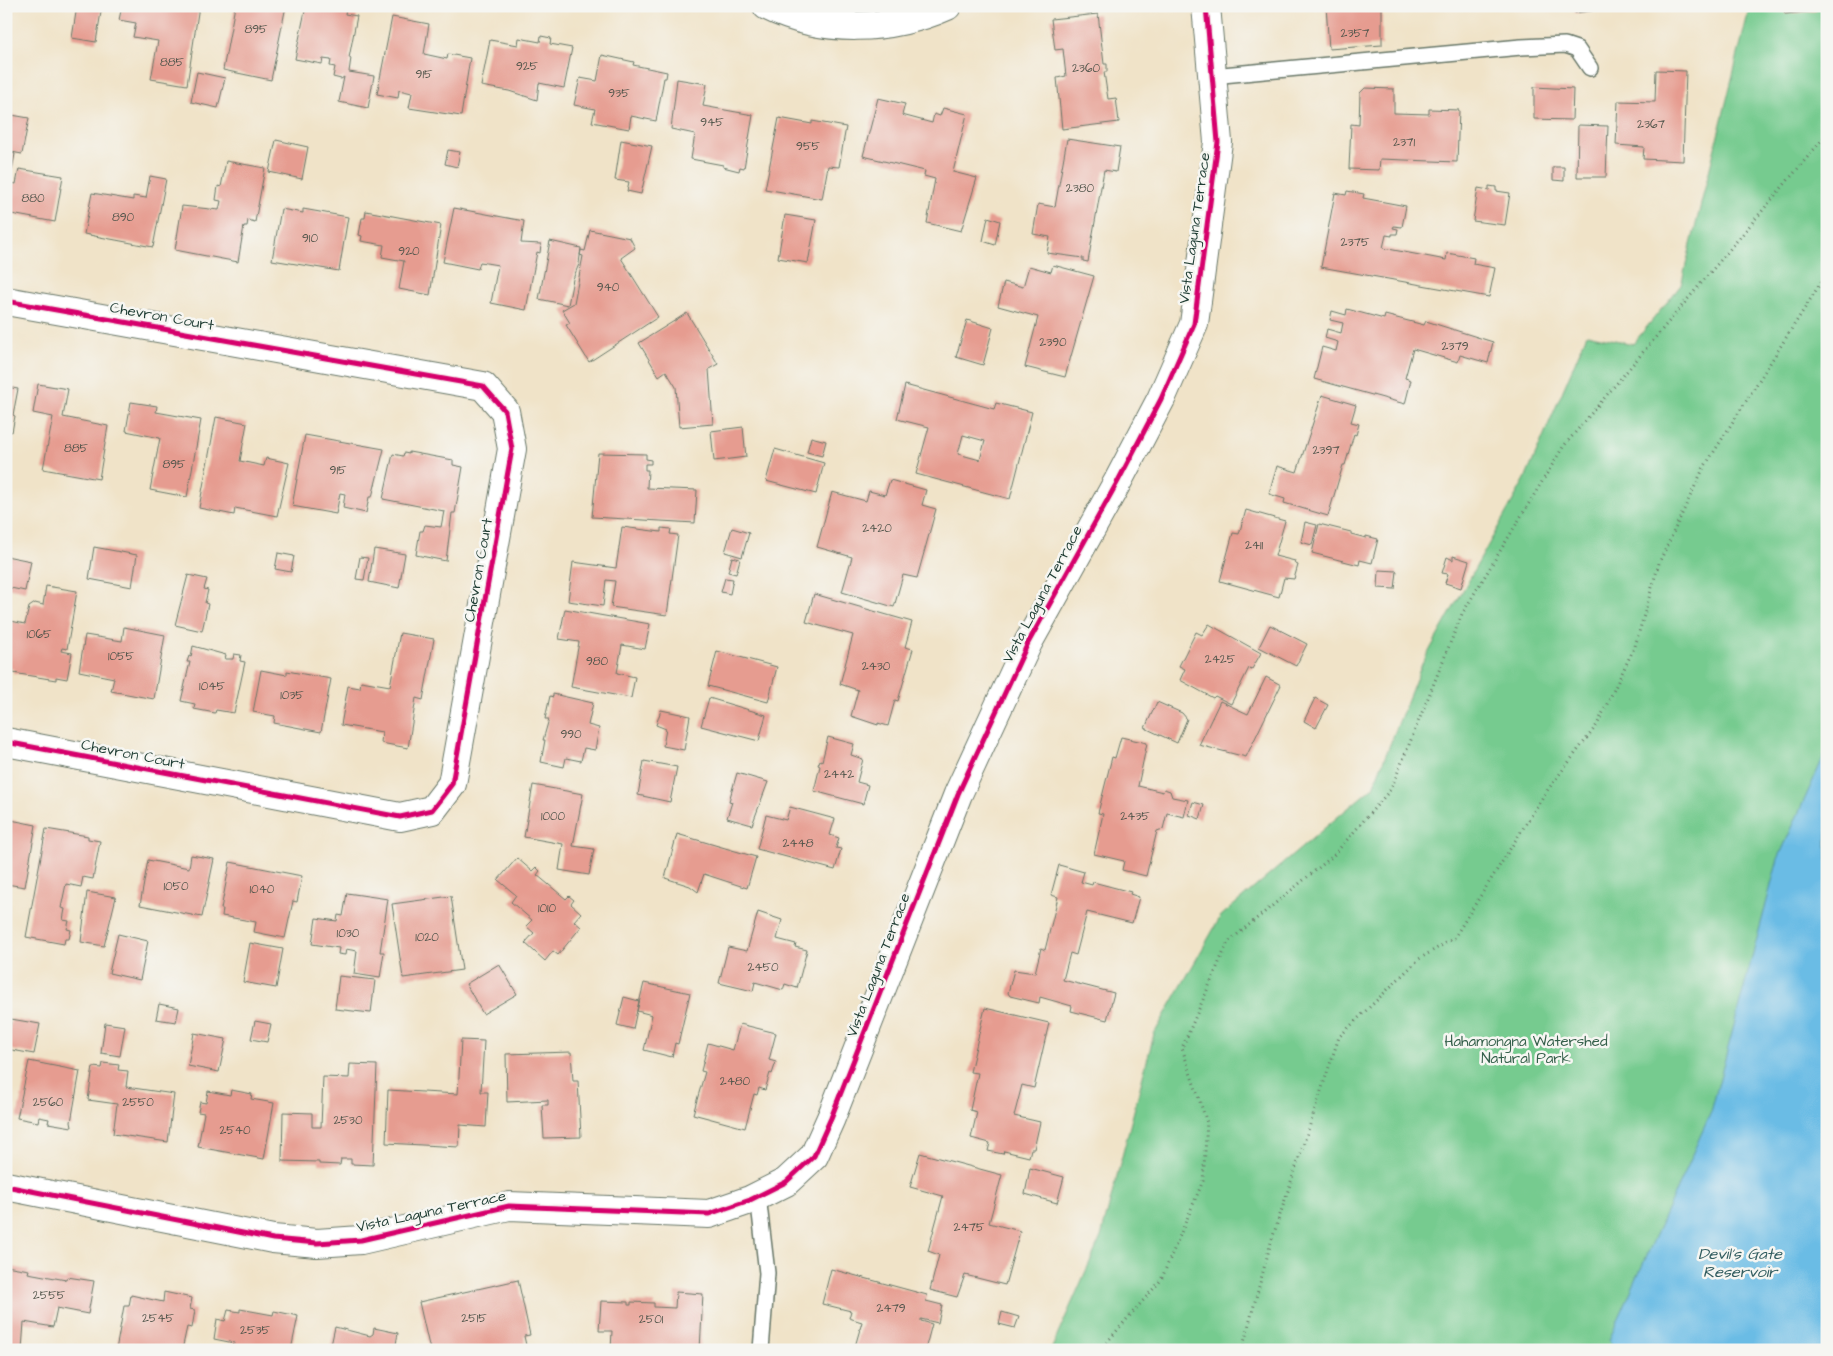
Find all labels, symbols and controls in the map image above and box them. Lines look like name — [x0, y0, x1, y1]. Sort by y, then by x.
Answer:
house number: 895 — [244, 21, 268, 38]
house number: 2357 — [1341, 25, 1370, 42]
house number: 885 — [160, 54, 185, 71]
house number: 925 — [516, 58, 539, 75]
house number: 2360 — [1072, 60, 1100, 77]
house number: 915 — [416, 66, 433, 83]
house number: 935 — [608, 85, 630, 102]
house number: 945 — [700, 114, 724, 131]
house number: 2367 — [1637, 116, 1666, 133]
house number: 2371 — [1393, 134, 1415, 151]
house number: 955 — [796, 138, 820, 155]
street label: Vista Laguna Terrace — [1173, 151, 1217, 305]
house number: 2380 — [1066, 180, 1095, 197]
house number: 880 — [21, 190, 45, 207]
house number: 890 — [112, 209, 135, 226]
house number: 910 — [302, 230, 318, 247]
house number: 2375 — [1341, 234, 1370, 251]
house number: 920 — [398, 243, 420, 260]
house number: 940 — [597, 279, 620, 296]
street label: Chevron Court — [108, 297, 216, 336]
house number: 2390 — [1039, 334, 1067, 351]
house number: 2379 — [1441, 338, 1469, 355]
house number: 885 — [64, 440, 89, 457]
house number: 2397 — [1312, 442, 1340, 459]
house number: 895 — [162, 456, 186, 473]
house number: 915 — [330, 462, 347, 479]
street label: Chevron Court — [459, 516, 498, 624]
house number: 2420 — [862, 520, 892, 537]
street label: Vista Laguna Terrace — [997, 522, 1088, 667]
house number: 2411 — [1245, 537, 1264, 554]
house number: 1065 — [26, 626, 52, 643]
house number: 1055 — [108, 648, 135, 665]
house number: 2425 — [1205, 651, 1236, 668]
house number: 980 — [586, 653, 609, 670]
house number: 2430 — [862, 658, 891, 675]
house number: 1045 — [199, 678, 225, 695]
house number: 1035 — [280, 687, 304, 704]
house number: 990 — [560, 726, 582, 743]
street label: Chevron Court — [79, 734, 187, 775]
house number: 2442 — [824, 766, 854, 783]
house number: 1000 — [541, 808, 566, 825]
house number: 2435 — [1120, 808, 1150, 825]
house number: 2448 — [783, 835, 814, 852]
house number: 1050 — [163, 878, 189, 895]
house number: 1040 — [250, 881, 275, 898]
street label: Vista Laguna Terrace — [841, 890, 917, 1041]
house number: 1010 — [538, 900, 557, 917]
house number: 1030 — [337, 925, 360, 942]
house number: 1020 — [415, 929, 439, 946]
house number: 2450 — [747, 959, 779, 976]
park label: Hahamongna Watershed Natural Park — [1444, 1031, 1608, 1069]
house number: 2480 — [720, 1073, 751, 1090]
house number: 2560 — [33, 1094, 64, 1111]
house number: 2550 — [122, 1094, 154, 1111]
house number: 2530 — [333, 1112, 363, 1129]
house number: 2540 — [219, 1122, 251, 1139]
street label: Vista Laguna Terrace — [354, 1185, 508, 1239]
house number: 2475 — [954, 1219, 985, 1236]
water label: Devil's Gate Reservoir — [1698, 1243, 1783, 1283]
house number: 2555 — [33, 1287, 66, 1304]
house number: 2479 — [876, 1300, 906, 1317]
house number: 2545 — [142, 1310, 175, 1327]
house number: 2515 — [461, 1310, 487, 1327]
house number: 2501 — [639, 1311, 664, 1328]
house number: 2535 — [240, 1322, 270, 1339]

